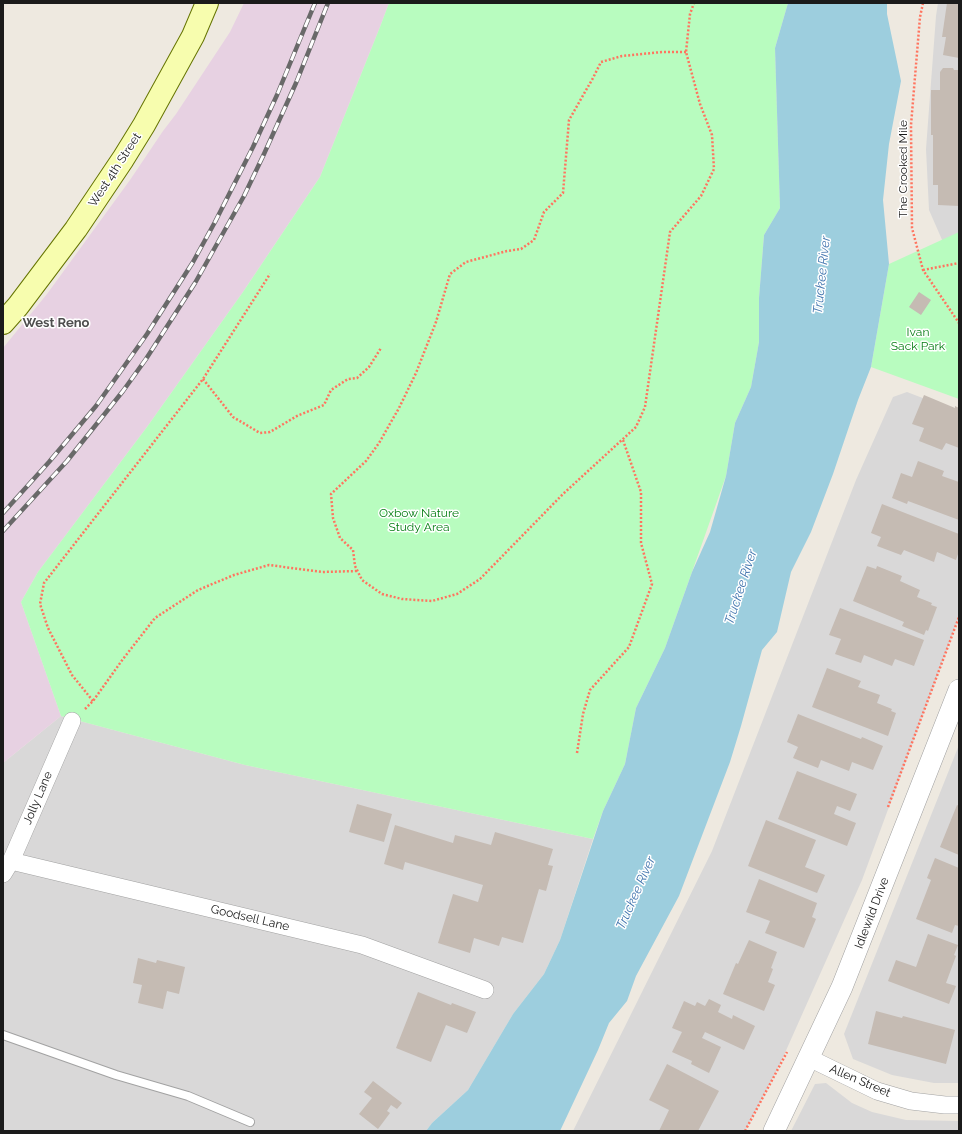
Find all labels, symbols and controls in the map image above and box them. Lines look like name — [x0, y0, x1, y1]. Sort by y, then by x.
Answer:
street label: The Crooked Mile — [896, 120, 910, 218]
street label: West 4th Street — [86, 130, 144, 210]
water label: Truckee River — [810, 235, 834, 315]
district label: West Reno — [23, 315, 89, 331]
park label: Ivan Sack Park — [891, 325, 945, 353]
park label: Oxbow Nature Study Area — [379, 506, 459, 534]
water label: Truckee River — [722, 548, 760, 626]
street label: Jolly Lane — [20, 769, 56, 827]
water label: Truckee River — [613, 854, 659, 932]
street label: Idlewild Drive — [852, 875, 892, 951]
street label: Goodsell Lane — [209, 902, 291, 934]
street label: Allen Street — [827, 1062, 893, 1100]

